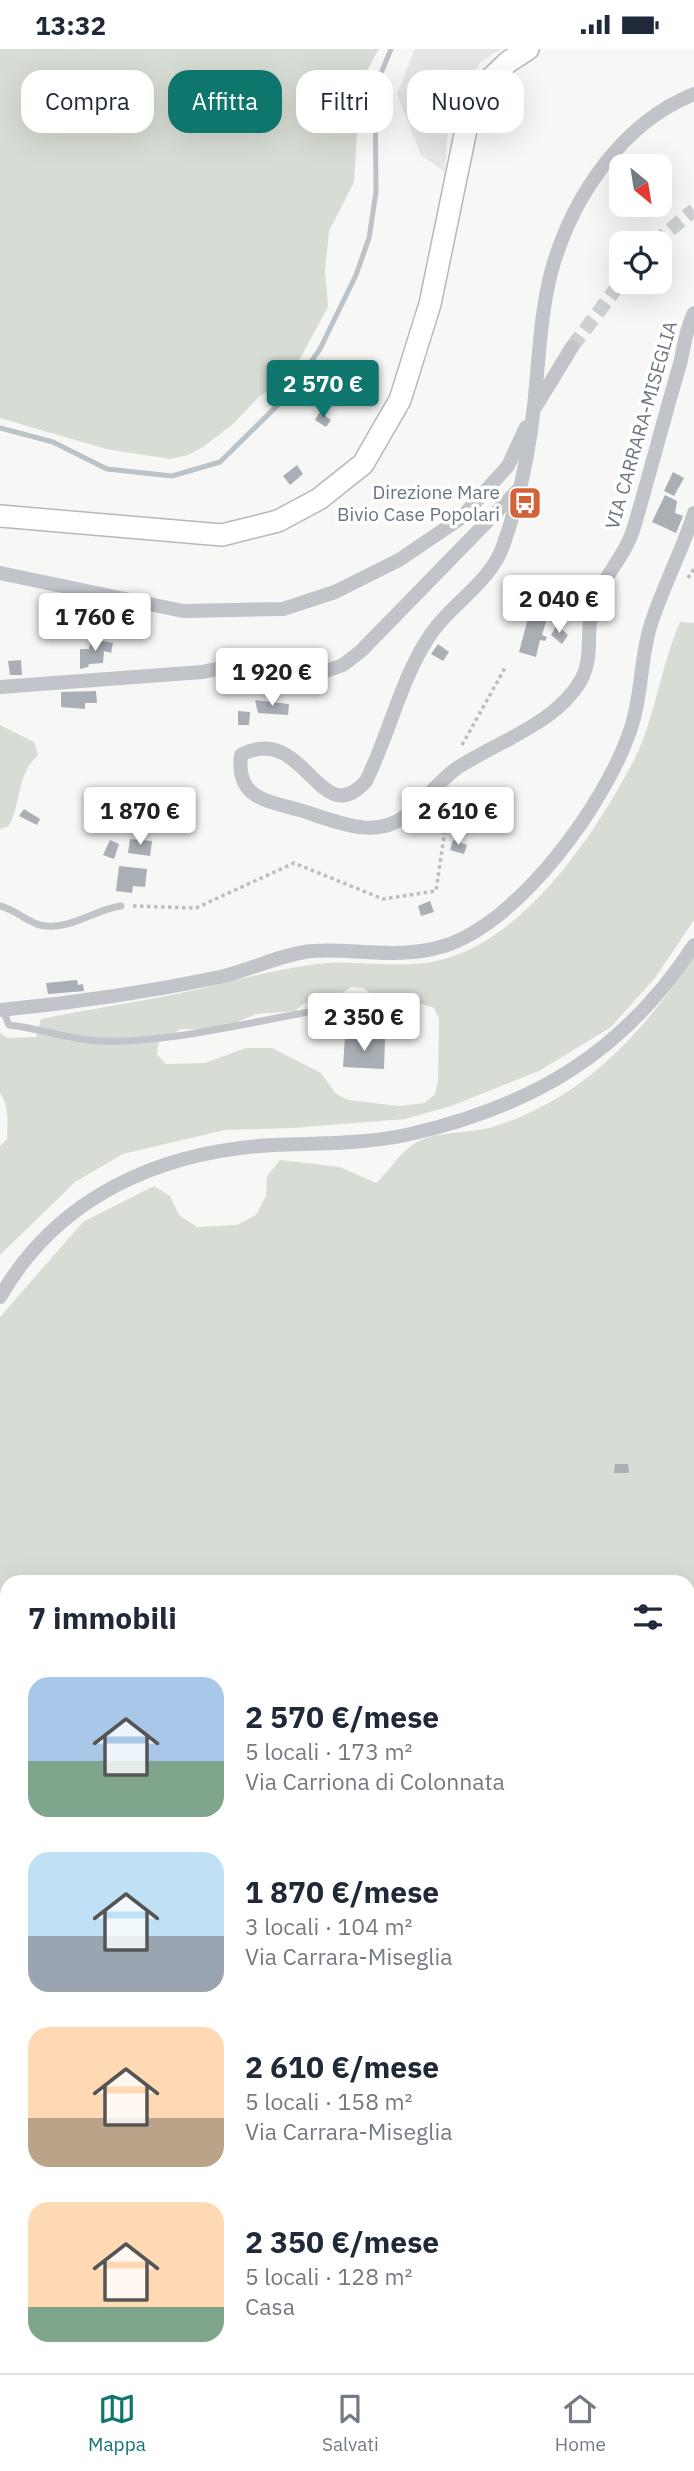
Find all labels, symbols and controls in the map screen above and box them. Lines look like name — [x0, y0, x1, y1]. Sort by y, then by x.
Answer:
text: 13:32 — [35, 8, 106, 42]
chip: Compra — [21, 70, 154, 133]
chip: Affitta — [168, 70, 282, 133]
chip: Filtri — [296, 70, 393, 133]
chip: Nuovo — [407, 70, 524, 133]
north arrow — [609, 154, 672, 217]
map controls — [609, 154, 672, 294]
button: locate — [609, 231, 672, 294]
street label: VIA CARRARA-MISEGLIA — [600, 318, 682, 532]
pin: 2 570 € — [258, 361, 388, 420]
text: 2 570 € — [283, 368, 363, 398]
place label: Direzione Mare Bivio Case Popolari — [337, 480, 500, 526]
bus stop icon: Direzione Mare Bivio Case Popolari — [506, 484, 544, 522]
pin: 2 040 € — [494, 575, 624, 635]
text: 2 040 € — [519, 583, 599, 613]
pin: 1 760 € — [30, 593, 160, 653]
text: 1 760 € — [55, 601, 135, 631]
pin: 1 920 € — [207, 649, 337, 708]
text: 1 920 € — [232, 656, 312, 686]
pin: 1 870 € — [75, 787, 205, 847]
pin: 2 610 € — [393, 787, 523, 847]
text: 1 870 € — [100, 795, 180, 825]
text: 2 610 € — [418, 795, 498, 825]
pin: 2 350 € — [299, 993, 429, 1053]
text: 2 350 € — [324, 1001, 404, 1031]
text: 7 immobili — [28, 1598, 177, 1637]
icon: filters — [629, 1598, 667, 1636]
text: 2 570 €/mese — [245, 1697, 439, 1736]
icon: home — [84, 1705, 168, 1789]
text: 5 locali · 173 m² — [245, 1736, 412, 1766]
text: Via Carriona di Colonnata — [245, 1766, 505, 1796]
text: 1 870 €/mese — [245, 1872, 439, 1911]
icon: home — [84, 1880, 168, 1964]
text: 3 locali · 104 m² — [245, 1911, 412, 1941]
text: Via Carrara-Miseglia — [245, 1941, 452, 1971]
text: 2 610 €/mese — [245, 2047, 439, 2086]
icon: home — [84, 2055, 168, 2139]
text: 5 locali · 158 m² — [245, 2086, 412, 2116]
text: Via Carrara-Miseglia — [245, 2116, 452, 2146]
text: 2 350 €/mese — [245, 2222, 439, 2261]
icon: home — [84, 2230, 168, 2314]
text: 5 locali · 128 m² — [245, 2261, 412, 2291]
text: Casa — [245, 2291, 295, 2321]
tab: Mappa — [88, 2390, 146, 2456]
tab: Salvati — [322, 2390, 379, 2456]
tab: Home — [555, 2390, 606, 2456]

